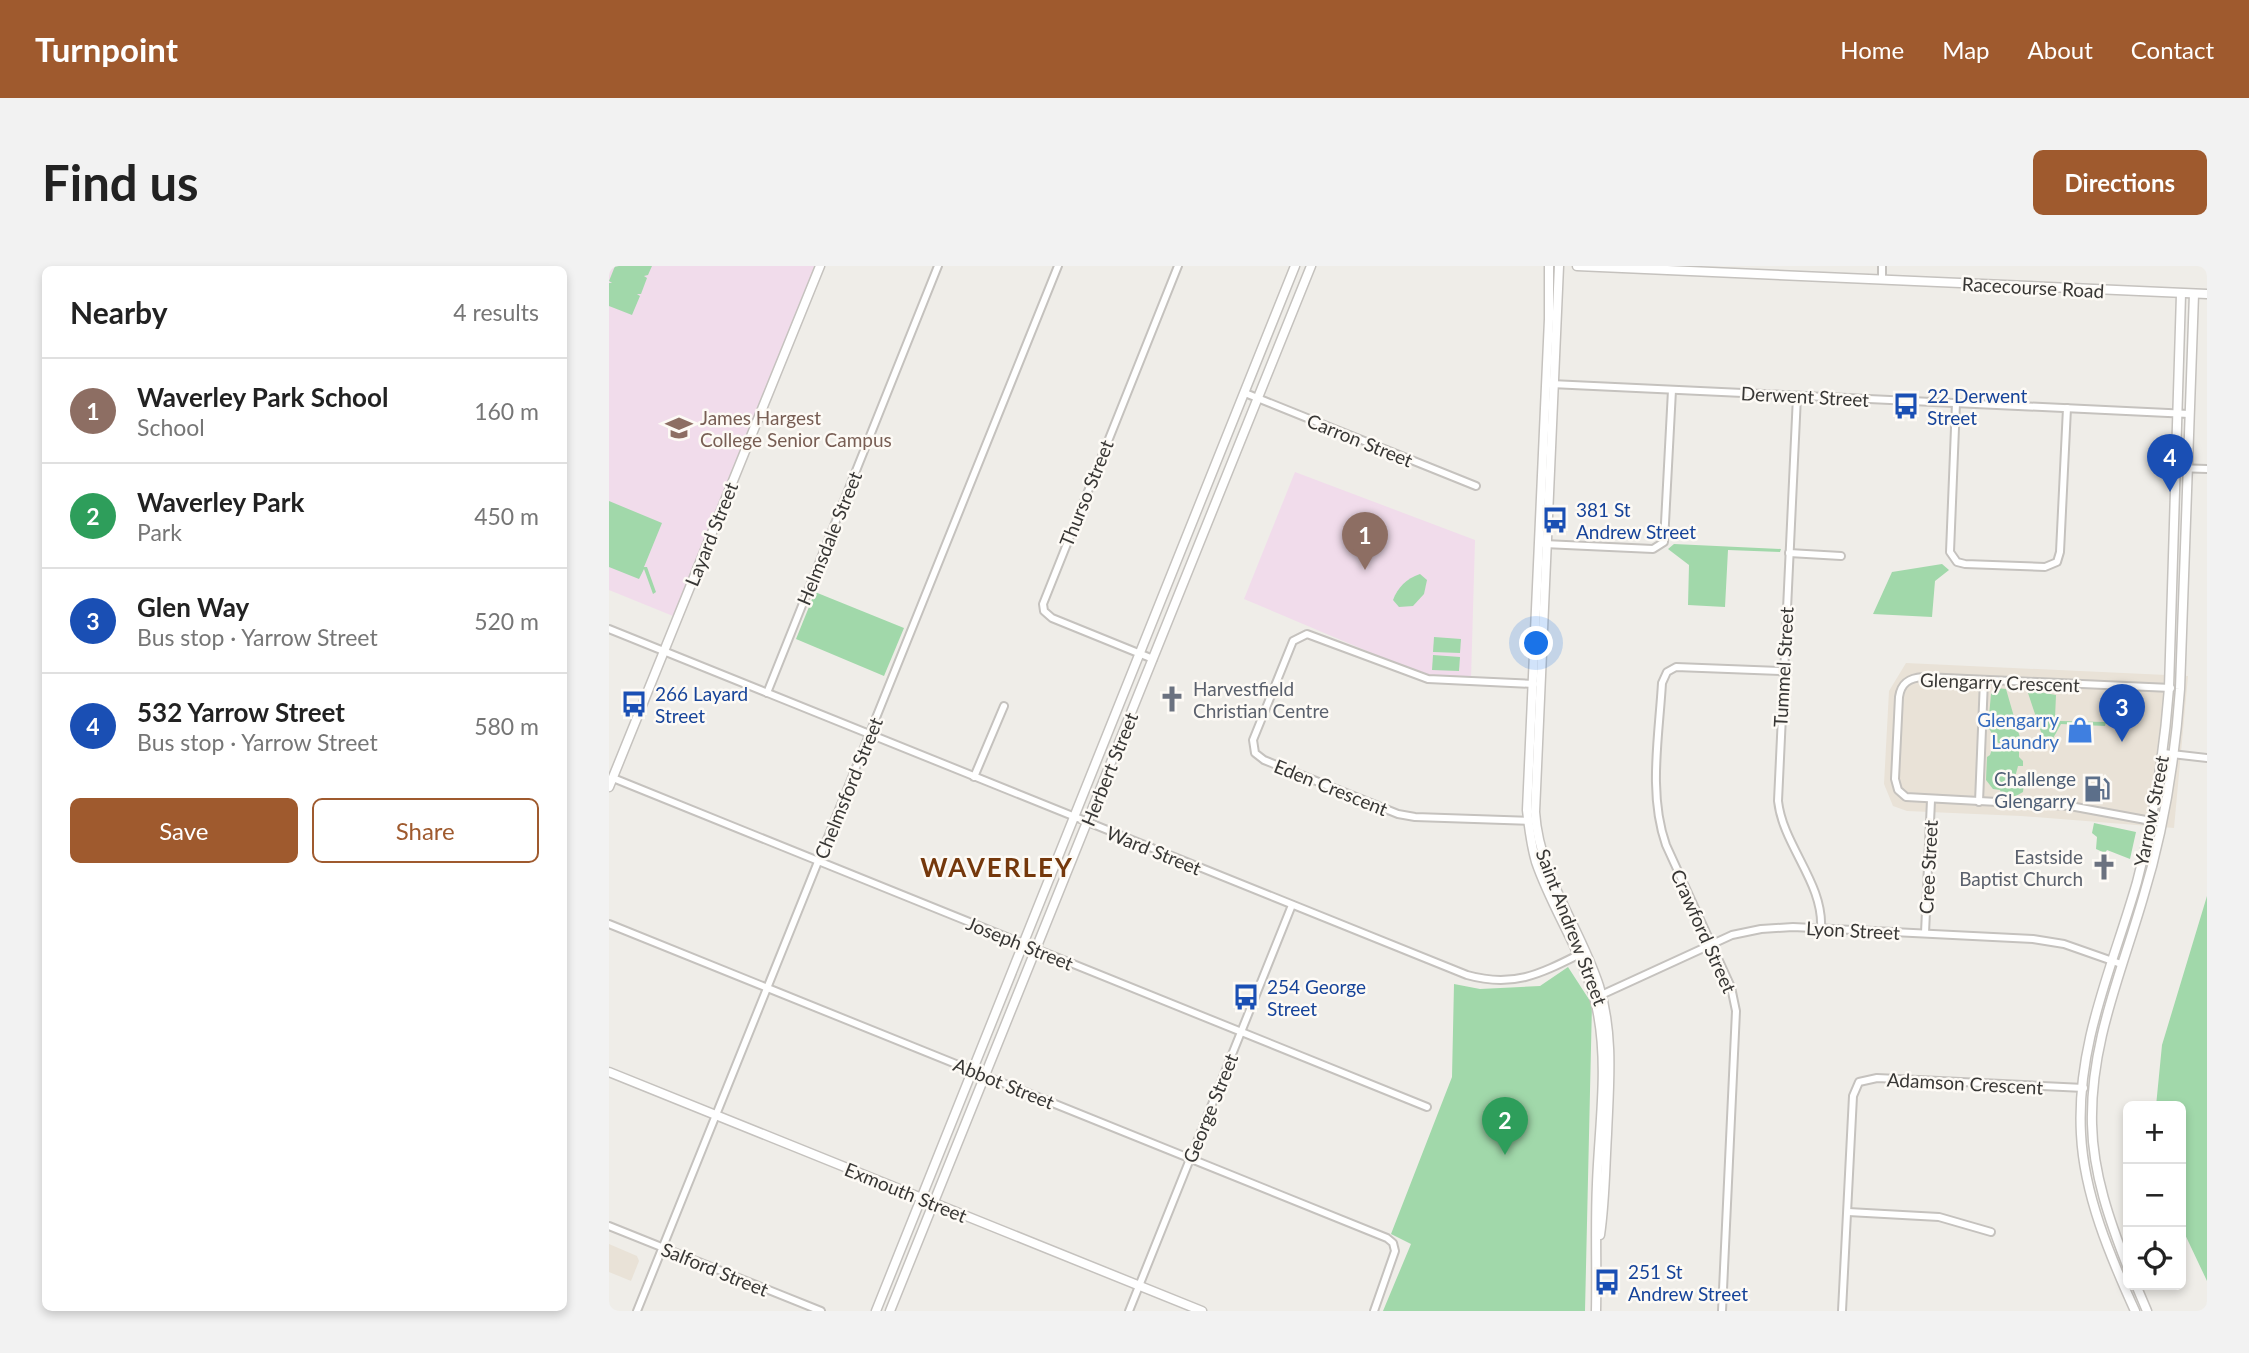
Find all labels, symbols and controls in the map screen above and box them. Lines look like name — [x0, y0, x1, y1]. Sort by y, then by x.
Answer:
text: Turnpoint — [35, 29, 178, 69]
text: Home — [1840, 35, 1904, 64]
text: Map — [1942, 35, 1990, 64]
text: About — [2028, 35, 2093, 64]
text: Contact — [2131, 35, 2214, 64]
button: Directions — [2033, 150, 2207, 215]
text: Find us — [42, 153, 199, 211]
street label: Racecourse Road — [1961, 272, 2105, 302]
text: Nearby — [70, 294, 168, 330]
text: 4 results — [453, 298, 539, 326]
text: Waverley Park School — [137, 381, 388, 413]
street label: Derwent Street — [1740, 381, 1870, 411]
place label: 22 Derwent Street — [1927, 384, 2027, 429]
bus stop icon: 22 Derwent Street — [1891, 391, 1921, 421]
text: 1 — [86, 397, 100, 425]
text: 160 m — [474, 397, 539, 425]
place label: James Hargest College Senior Campus — [700, 406, 892, 451]
street label: Carron Street — [1304, 408, 1416, 472]
text: School — [137, 413, 205, 441]
school or university icon: James Hargest College Senior Campus — [664, 413, 694, 443]
pin: 4 — [2147, 434, 2193, 492]
street label: Thurso Street — [1054, 436, 1118, 550]
street label: Helmsdale Street — [792, 468, 866, 608]
street label: Layard Street — [680, 478, 742, 589]
text: Waverley Park — [137, 486, 304, 518]
place label: 381 St Andrew Street — [1576, 498, 1696, 543]
text: 2 — [86, 502, 100, 530]
text: 450 m — [474, 502, 539, 530]
bus stop icon: 381 St Andrew Street — [1540, 505, 1570, 535]
pin: 1 — [1342, 512, 1388, 570]
text: Park — [137, 518, 182, 546]
text: Glen Way — [137, 591, 249, 623]
street label: Tummel Street — [1768, 606, 1798, 728]
text: 3 — [86, 607, 100, 635]
text: 520 m — [474, 607, 539, 635]
text: Bus stop · Yarrow Street — [137, 623, 378, 651]
your location — [1519, 626, 1553, 660]
street label: Glengarry Crescent — [1920, 668, 2080, 696]
place label: Harvestfield Christian Centre — [1193, 677, 1329, 722]
place label: 266 Layard Street — [655, 682, 748, 727]
church icon: Harvestfield Christian Centre — [1157, 684, 1187, 714]
pin: 3 — [2099, 684, 2145, 742]
bus stop icon: 266 Layard Street — [619, 689, 649, 719]
text: 532 Yarrow Street — [137, 696, 345, 728]
place label: Glengarry Laundry — [1977, 708, 2059, 753]
street label: Herbert Street — [1076, 709, 1142, 829]
text: 4 — [86, 712, 100, 740]
text: 580 m — [474, 712, 539, 740]
street label: Chelmsford Street — [809, 714, 887, 862]
shop icon: Glengarry Laundry — [2065, 715, 2095, 745]
text: Bus stop · Yarrow Street — [137, 728, 378, 756]
street label: Yarrow Street — [2129, 753, 2173, 869]
street label: Eden Crescent — [1271, 754, 1391, 820]
place label: Challenge Glengarry — [1994, 767, 2076, 812]
fuel station icon: Challenge Glengarry — [2082, 774, 2112, 804]
button: Save — [70, 798, 298, 863]
button: Share — [312, 798, 539, 863]
street label: Cree Street — [1914, 819, 1942, 915]
street label: Ward Street — [1103, 821, 1205, 879]
place label: Eastside Baptist Church — [1959, 845, 2083, 890]
street label: Saint Andrew Street — [1532, 846, 1612, 1009]
district label: WAVERLEY — [920, 851, 1074, 883]
church icon: Eastside Baptist Church — [2089, 852, 2119, 882]
street label: Crawford Street — [1666, 866, 1742, 997]
street label: Joseph Street — [963, 911, 1077, 975]
street label: Lyon Street — [1806, 916, 1901, 944]
place label: 254 George Street — [1267, 975, 1366, 1020]
bus stop icon: 254 George Street — [1231, 982, 1261, 1012]
street label: George Street — [1178, 1050, 1242, 1166]
street label: Abbot Street — [950, 1052, 1058, 1114]
street label: Adamson Crescent — [1886, 1067, 2044, 1099]
pin: 2 — [1482, 1097, 1528, 1155]
map controls — [2123, 1101, 2186, 1290]
button: + — [2123, 1101, 2186, 1164]
street label: Exmouth Street — [842, 1157, 971, 1227]
button: − — [2123, 1164, 2186, 1227]
button: locate — [2123, 1227, 2186, 1290]
street label: Salford Street — [658, 1237, 772, 1301]
place label: 251 St Andrew Street — [1628, 1260, 1748, 1305]
bus stop icon: 251 St Andrew Street — [1592, 1267, 1622, 1297]

